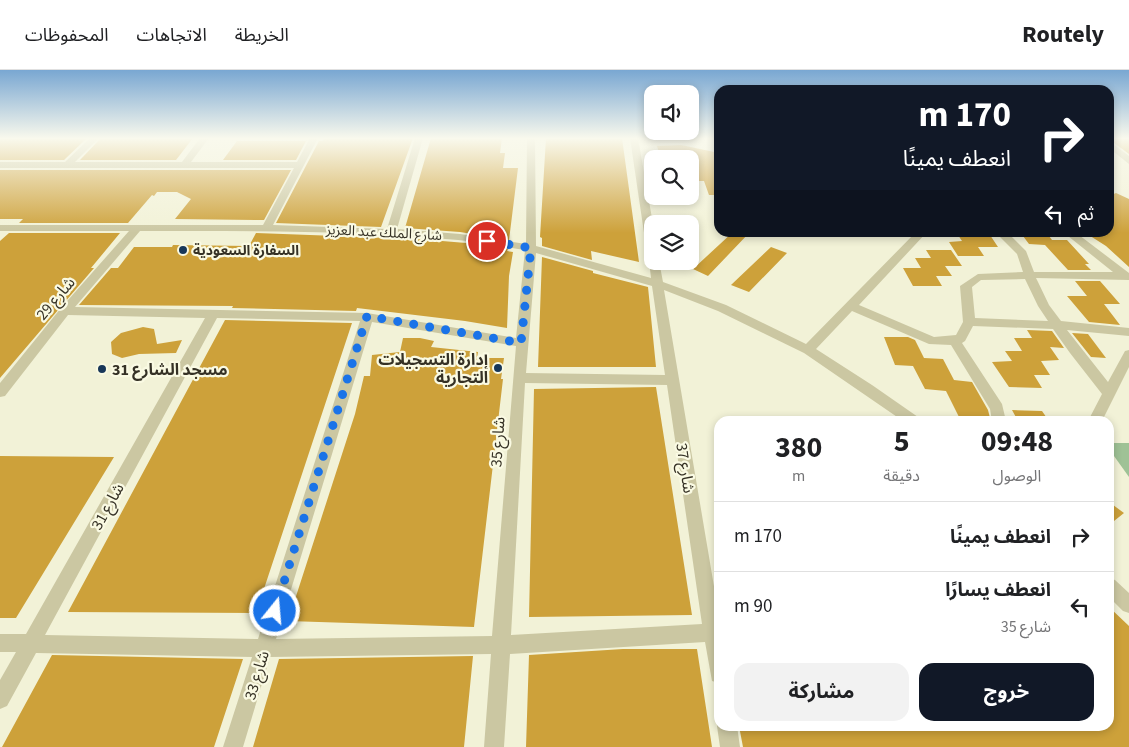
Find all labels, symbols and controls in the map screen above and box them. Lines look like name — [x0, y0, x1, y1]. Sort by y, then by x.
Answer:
text: Routely — [1022, 17, 1104, 52]
text: المحفوظات — [25, 23, 109, 48]
text: الاتجاهات — [137, 23, 207, 48]
text: الخريطة — [235, 23, 289, 48]
map controls — [644, 85, 699, 270]
button: sound — [644, 85, 699, 140]
text: 170 m — [919, 90, 1011, 140]
icon: right — [1029, 105, 1094, 170]
text: انعطف يمينًا — [903, 143, 1011, 175]
button: search — [644, 150, 699, 205]
icon: left — [1040, 200, 1068, 228]
text: ثم — [1078, 201, 1094, 228]
button: layers — [644, 215, 699, 270]
street label: شارع الملك عبد العزيز — [324, 220, 443, 246]
pin — [466, 220, 508, 262]
icon: arrive — [473, 227, 501, 255]
place label: السفارة السعودية — [193, 241, 299, 261]
marker: السفارة السعودية — [177, 244, 189, 256]
street label: شارع 29 — [31, 272, 81, 326]
place label: إدارة التسجيلات التجارية — [378, 349, 488, 389]
place label: مسجد الشارع 31 — [112, 359, 228, 381]
marker: إدارة التسجيلات التجارية — [492, 362, 504, 374]
marker: مسجد الشارع 31 — [96, 363, 108, 375]
street label: شارع 35 — [485, 416, 512, 468]
text: 5 — [894, 420, 910, 463]
text: 09:48 — [981, 420, 1053, 463]
text: 380 — [775, 426, 822, 469]
street label: شارع 37 — [669, 442, 700, 495]
text: m — [792, 465, 805, 487]
text: دقيقة — [883, 465, 920, 487]
text: الوصول — [993, 465, 1041, 487]
street label: شارع 31 — [86, 479, 131, 534]
text: 170 m — [734, 523, 782, 550]
icon: right — [1066, 523, 1094, 551]
text: انعطف يمينًا — [950, 524, 1051, 551]
text: انعطف يسارًا — [945, 577, 1051, 604]
position arrow — [248, 584, 300, 636]
text: 90 m — [734, 593, 772, 620]
icon: left — [1066, 593, 1094, 621]
text: شارع 35 — [1001, 616, 1051, 638]
street label: شارع 33 — [239, 648, 276, 703]
button: مشاركة — [734, 663, 909, 721]
button: خروج — [919, 663, 1094, 721]

